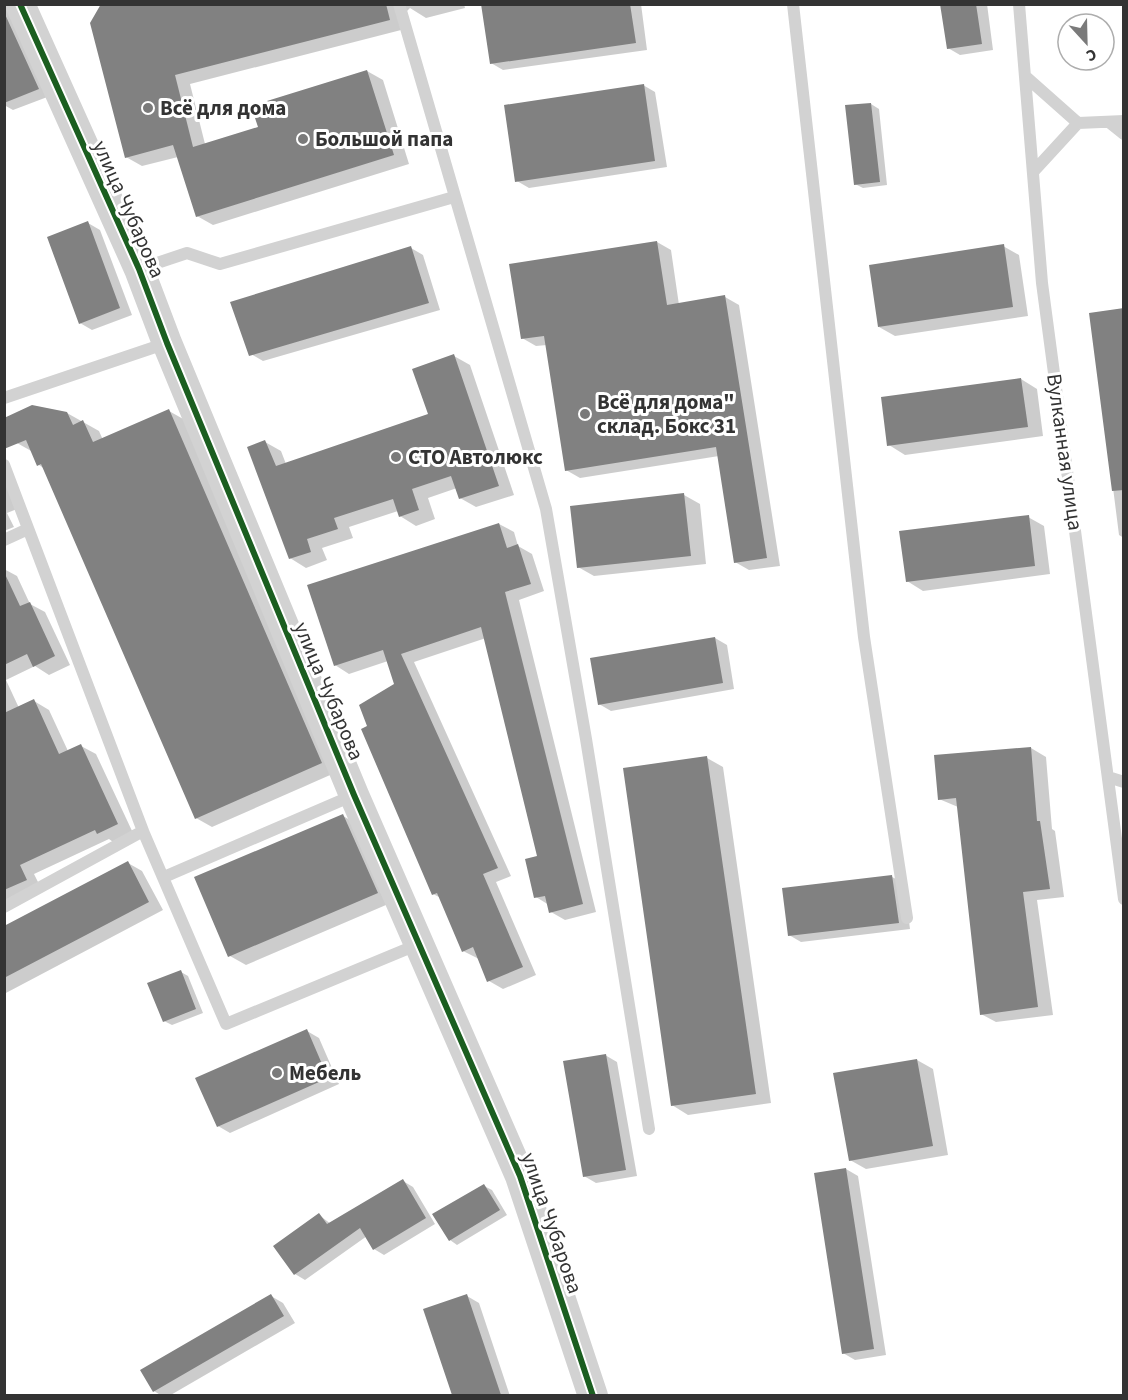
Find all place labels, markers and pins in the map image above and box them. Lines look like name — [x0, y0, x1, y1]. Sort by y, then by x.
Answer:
place label: Всё для дома — [160, 93, 286, 123]
marker: Всё для дома — [141, 101, 155, 115]
place label: Большой папа — [315, 124, 453, 154]
marker: Большой папа — [296, 132, 310, 146]
place label: Всё для дома" склад. Бокс 31 — [597, 387, 736, 441]
marker: Всё для дома" склад. Бокс 31 — [578, 407, 592, 421]
place label: СТО Автолюкс — [408, 442, 543, 472]
marker: СТО Автолюкс — [389, 450, 403, 464]
place label: Мебель — [289, 1058, 362, 1088]
marker: Мебель — [270, 1066, 284, 1080]

